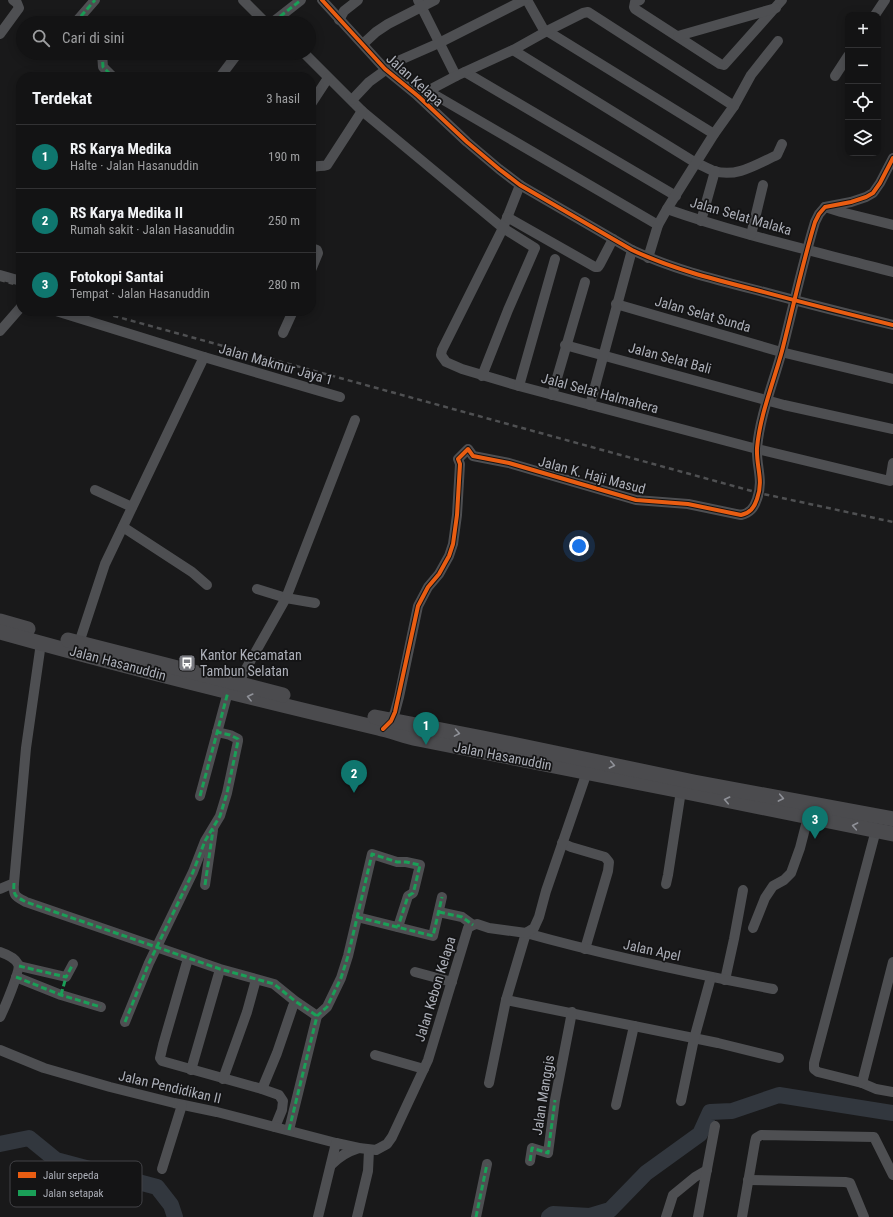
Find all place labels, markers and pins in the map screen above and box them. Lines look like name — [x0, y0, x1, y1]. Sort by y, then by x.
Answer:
place label: Kantor Kecamatan Tambun Selatan — [200, 647, 302, 679]
bus stop icon: Kantor Kecamatan Tambun Selatan — [177, 653, 197, 673]
pin: 1 — [413, 712, 439, 745]
pin: 2 — [341, 760, 367, 793]
pin: 3 — [802, 806, 828, 839]

